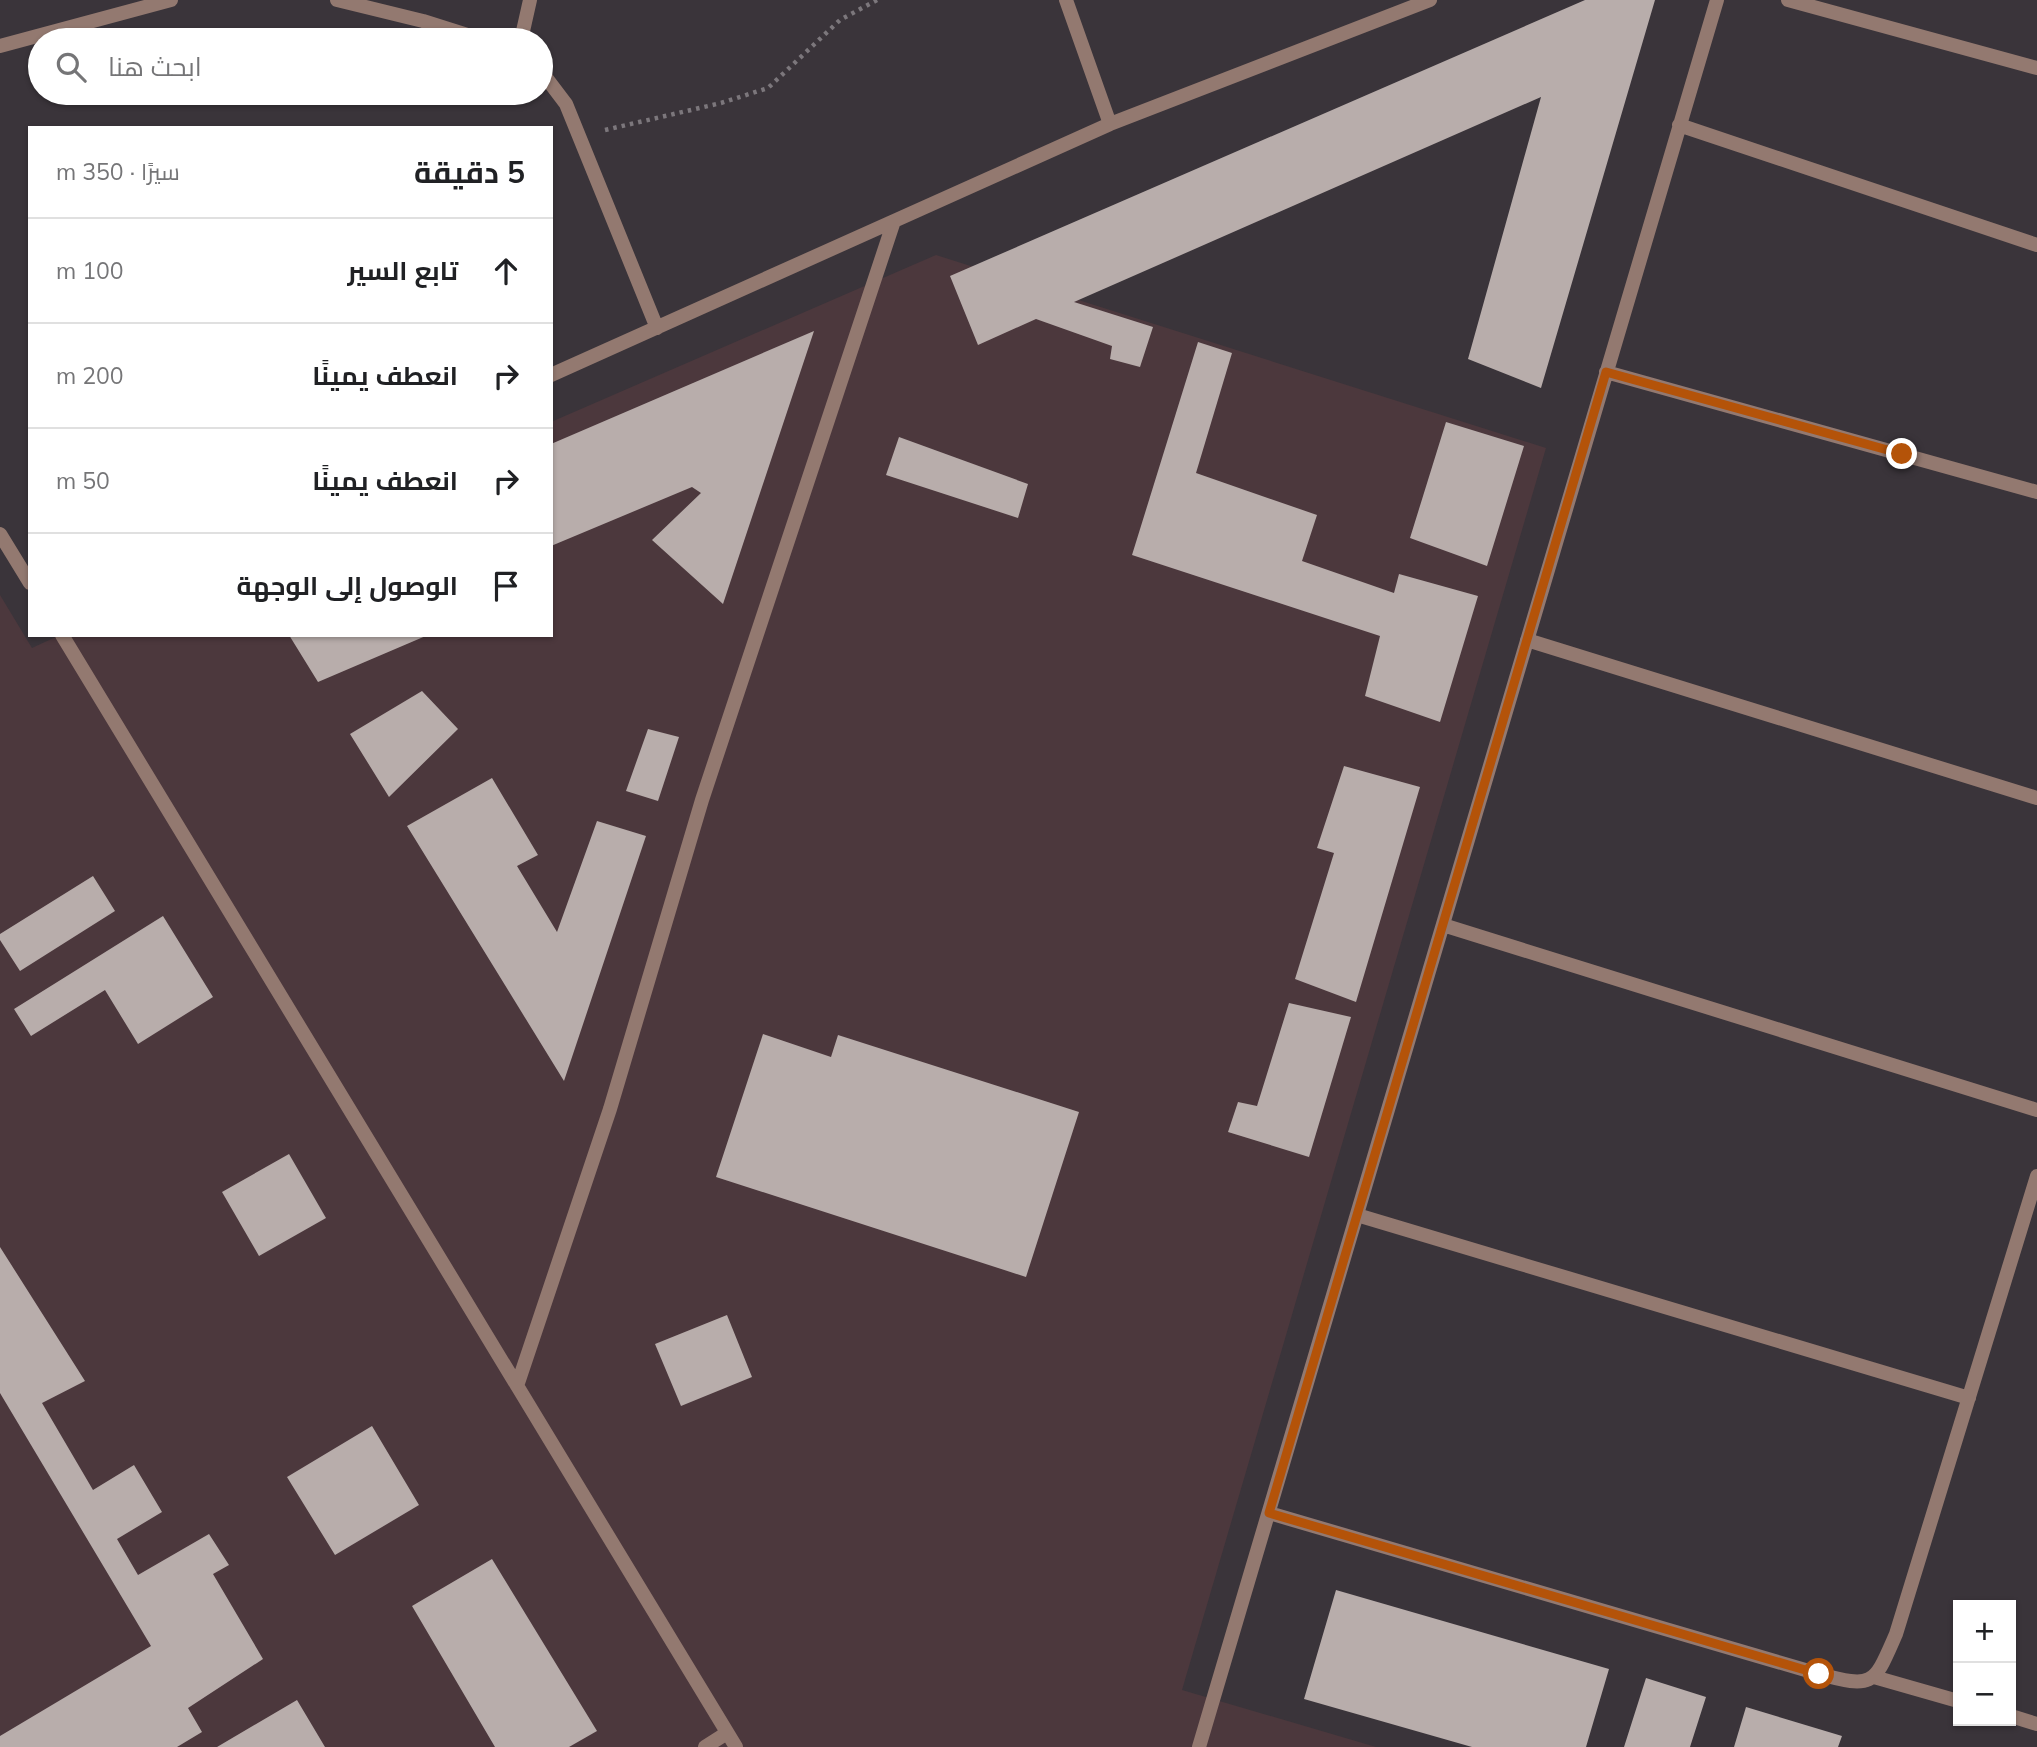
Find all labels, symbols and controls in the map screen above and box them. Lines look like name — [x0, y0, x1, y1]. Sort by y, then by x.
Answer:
search box — [28, 28, 553, 105]
icon: search — [52, 48, 90, 86]
text: ابحث هنا — [108, 50, 202, 83]
text: 5 دقيقة — [414, 153, 525, 191]
text: سيرًا · 350 m — [56, 157, 180, 186]
icon: ahead — [487, 252, 525, 290]
text: تابع السير — [347, 254, 458, 287]
text: 100 m — [56, 256, 124, 285]
icon: right — [487, 357, 525, 395]
text: انعطف يمينًا — [312, 359, 458, 392]
text: 200 m — [56, 361, 124, 390]
route end — [1886, 438, 1917, 469]
icon: right — [487, 462, 525, 500]
text: انعطف يمينًا — [312, 464, 458, 497]
text: 50 m — [56, 466, 110, 495]
icon: arrive — [487, 567, 525, 605]
text: الوصول إلى الوجهة — [237, 569, 458, 602]
map controls — [1953, 1600, 2016, 1726]
button: + — [1953, 1600, 2016, 1663]
route start — [1803, 1658, 1834, 1689]
button: − — [1953, 1663, 2016, 1726]

